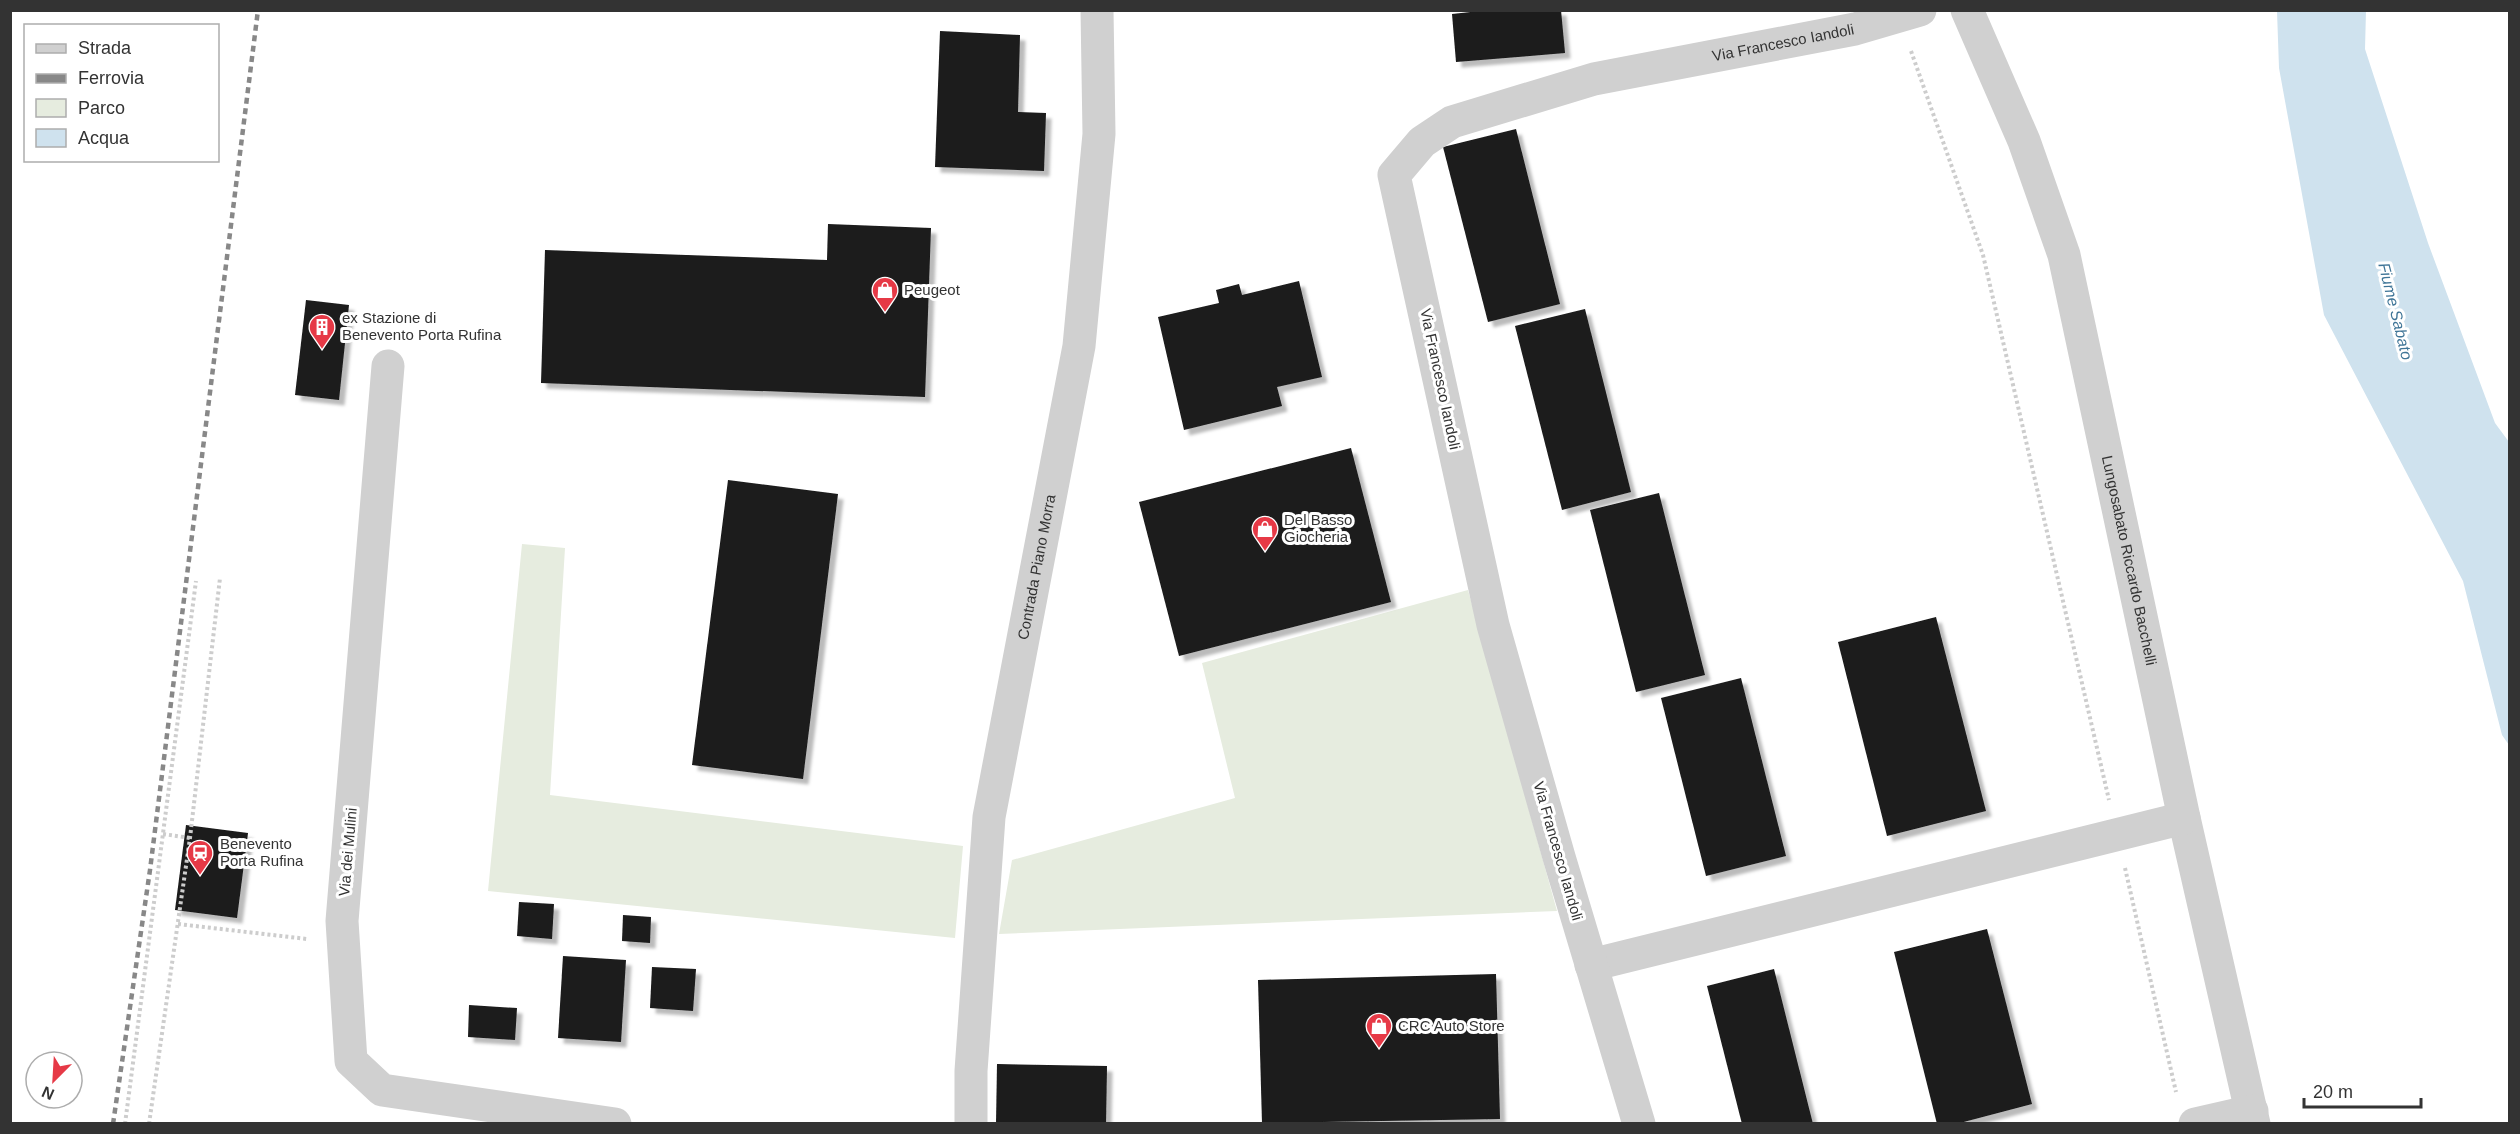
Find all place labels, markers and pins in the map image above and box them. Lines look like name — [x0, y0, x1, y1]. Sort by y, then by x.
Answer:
shop icon: Peugeot — [870, 275, 900, 313]
place label: Peugeot — [904, 281, 961, 298]
place label: ex Stazione di Benevento Porta Rufina — [342, 309, 502, 343]
building icon: ex Stazione di Benevento Porta Rufina — [307, 312, 337, 350]
place label: Del Basso Giocheria — [1284, 511, 1352, 545]
shop icon: Del Basso Giocheria — [1250, 514, 1280, 552]
place label: Benevento Porta Rufina — [220, 835, 304, 869]
station icon: Benevento Porta Rufina — [185, 838, 215, 876]
shop icon: CRC Auto Store — [1364, 1011, 1394, 1049]
place label: CRC Auto Store — [1398, 1017, 1505, 1034]

